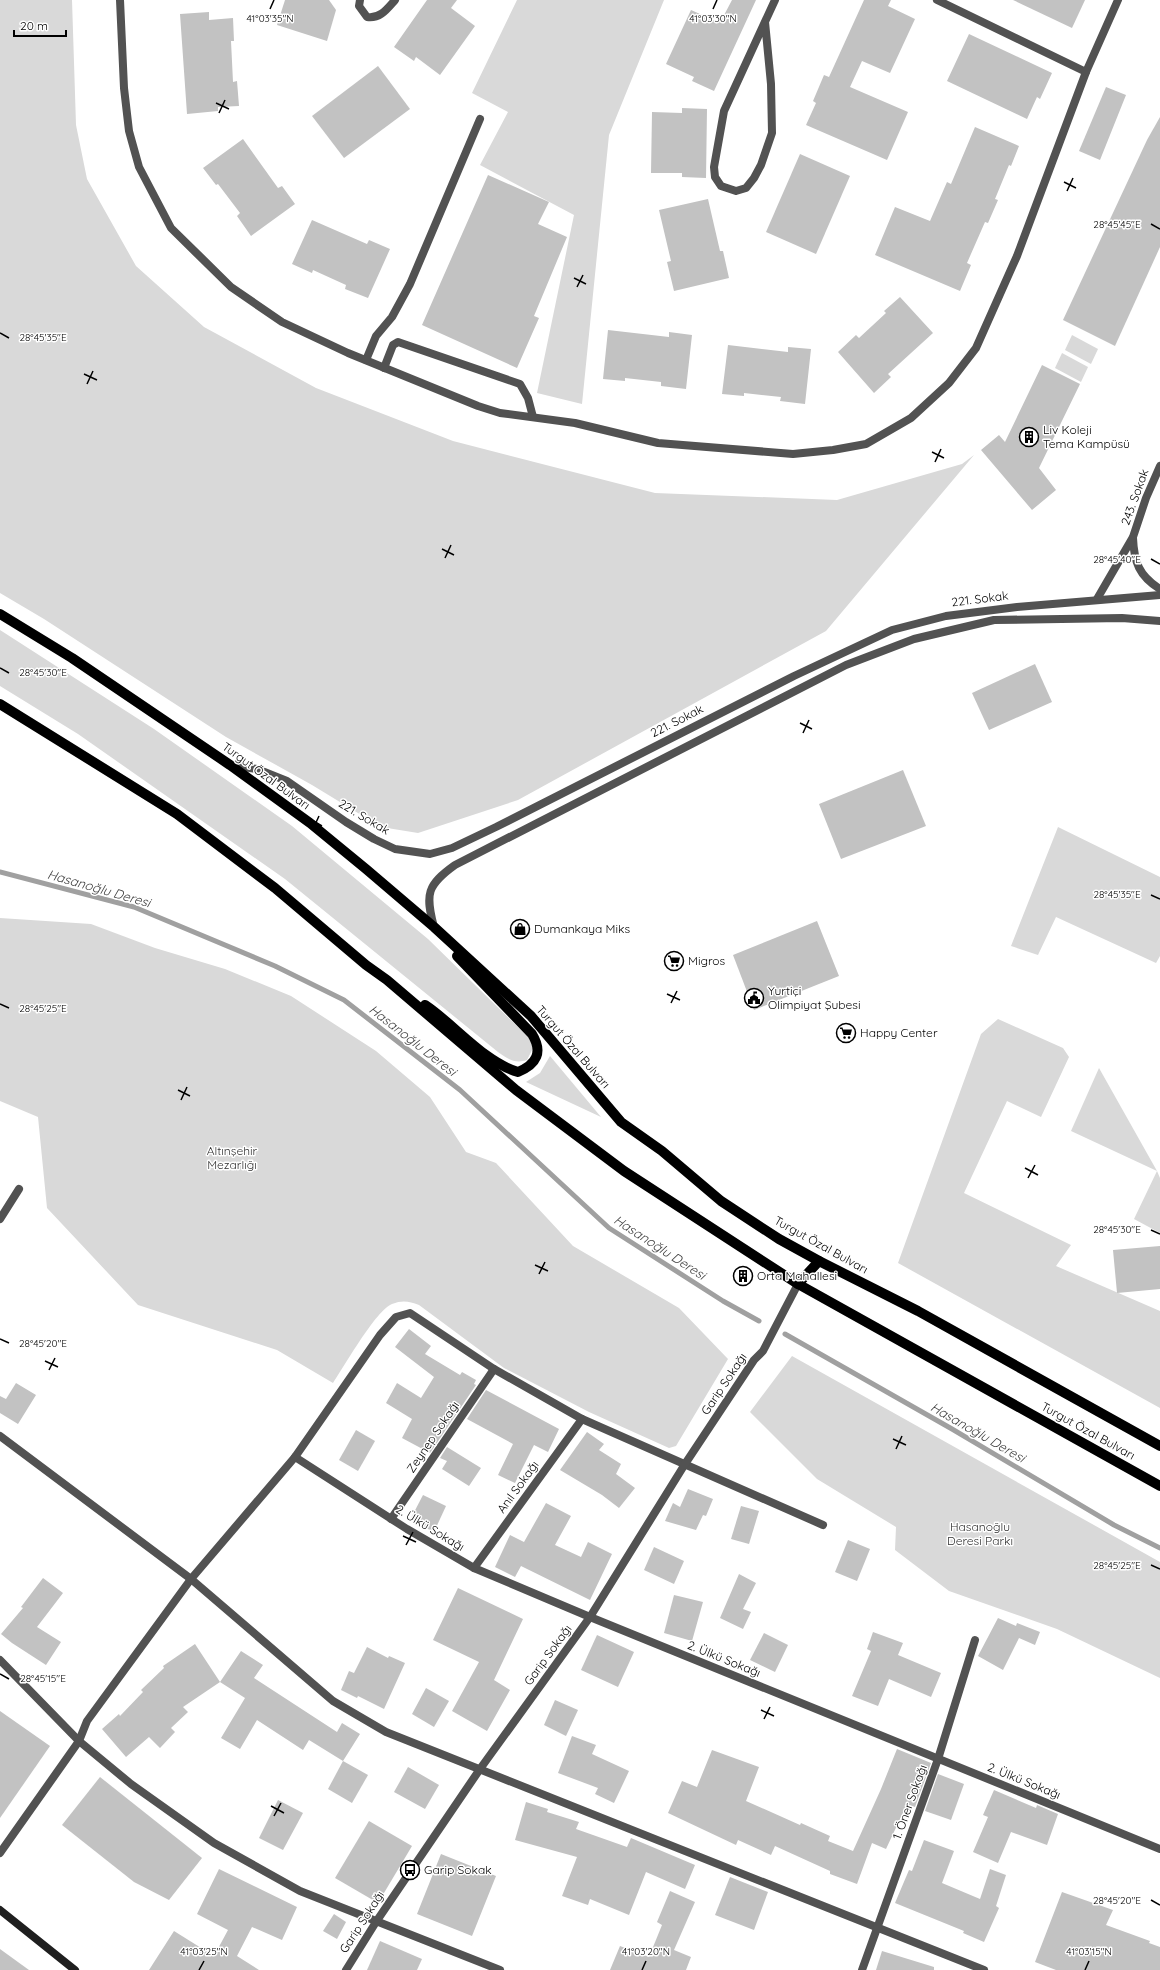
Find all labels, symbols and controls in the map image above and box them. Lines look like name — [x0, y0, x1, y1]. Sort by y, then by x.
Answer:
scale bar — [14, 12, 66, 38]
text: 41°03'35"N — [246, 12, 294, 25]
text: 41°03'30"N — [689, 12, 737, 25]
text: 20 m — [20, 18, 48, 33]
text: 28°45'45"E — [1093, 218, 1141, 231]
text: 28°45'35"E — [19, 331, 67, 344]
place label: Liv Koleji Tema Kampüsü — [1043, 422, 1130, 451]
building icon: Liv Koleji Tema Kampüsü — [1018, 426, 1040, 448]
street label: 243. Sokak — [1117, 467, 1152, 527]
text: 28°45'40"E — [1093, 553, 1141, 566]
street label: 221. Sokak — [951, 588, 1009, 609]
text: 28°45'30"E — [19, 666, 67, 679]
street label: 221. Sokak — [648, 701, 706, 740]
street label: Turgut Özal Bulvarı — [220, 739, 313, 812]
street label: 221. Sokak — [336, 795, 393, 838]
water label: Hasanoğlu Deresi — [46, 866, 154, 911]
text: 28°45'35"E — [1093, 888, 1141, 901]
shop icon: Dumankaya Miks — [509, 918, 531, 940]
place label: Dumankaya Miks — [534, 921, 630, 936]
supermarket icon: Migros — [663, 950, 685, 972]
place label: Migros — [688, 953, 726, 968]
place label: Yurtiçi Olimpiyat Şubesi — [768, 983, 861, 1012]
public building icon: Yurtiçi Olimpiyat Şubesi — [743, 987, 765, 1009]
water label: Hasanoğlu Deresi — [366, 1001, 462, 1080]
text: 28°45'25"E — [19, 1002, 67, 1015]
street label: Turgut Özal Bulvarı — [533, 1002, 613, 1091]
supermarket icon: Happy Center — [835, 1022, 857, 1044]
place label: Happy Center — [860, 1025, 938, 1040]
park label: Altınşehir Mezarlığı — [207, 1143, 258, 1172]
water label: Hasanoğlu Deresi — [611, 1211, 711, 1284]
street label: Turgut Özal Bulvarı — [772, 1213, 871, 1277]
text: 28°45'30"E — [1093, 1223, 1141, 1236]
building icon: Orta Mahallesi — [732, 1265, 754, 1287]
place label: Orta Mahallesi — [757, 1268, 837, 1283]
text: 28°45'20"E — [19, 1337, 67, 1350]
street label: Garip Sokağı — [697, 1350, 750, 1417]
street label: Zeynep Sokağı — [403, 1398, 462, 1475]
water label: Hasanoğlu Deresi — [928, 1398, 1030, 1467]
street label: Turgut Özal Bulvarı — [1039, 1399, 1138, 1463]
street label: Anıl Sokağı — [494, 1458, 542, 1516]
street label: 2. Ülkü Sokağı — [393, 1501, 467, 1554]
park label: Hasanoğlu Deresi Parkı — [947, 1519, 1013, 1548]
text: 28°45'25"E — [1093, 1559, 1141, 1572]
street label: Garip Sokağı — [521, 1621, 575, 1688]
street label: 2. Ülkü Sokağı — [685, 1637, 763, 1680]
text: 28°45'15"E — [20, 1672, 66, 1685]
street label: 2. Ülkü Sokağı — [985, 1759, 1063, 1802]
street label: 1. Öner Sokağı — [889, 1762, 930, 1841]
bus stop icon: Garip Sokak — [399, 1859, 421, 1881]
place label: Garip Sokak — [424, 1862, 492, 1877]
street label: Garip Sokağı — [336, 1888, 387, 1956]
text: 28°45'20"E — [1093, 1894, 1141, 1907]
text: 41°03'25"N — [180, 1945, 228, 1958]
text: 41°03'20"N — [622, 1945, 670, 1958]
text: 41°03'15"N — [1066, 1945, 1112, 1958]

